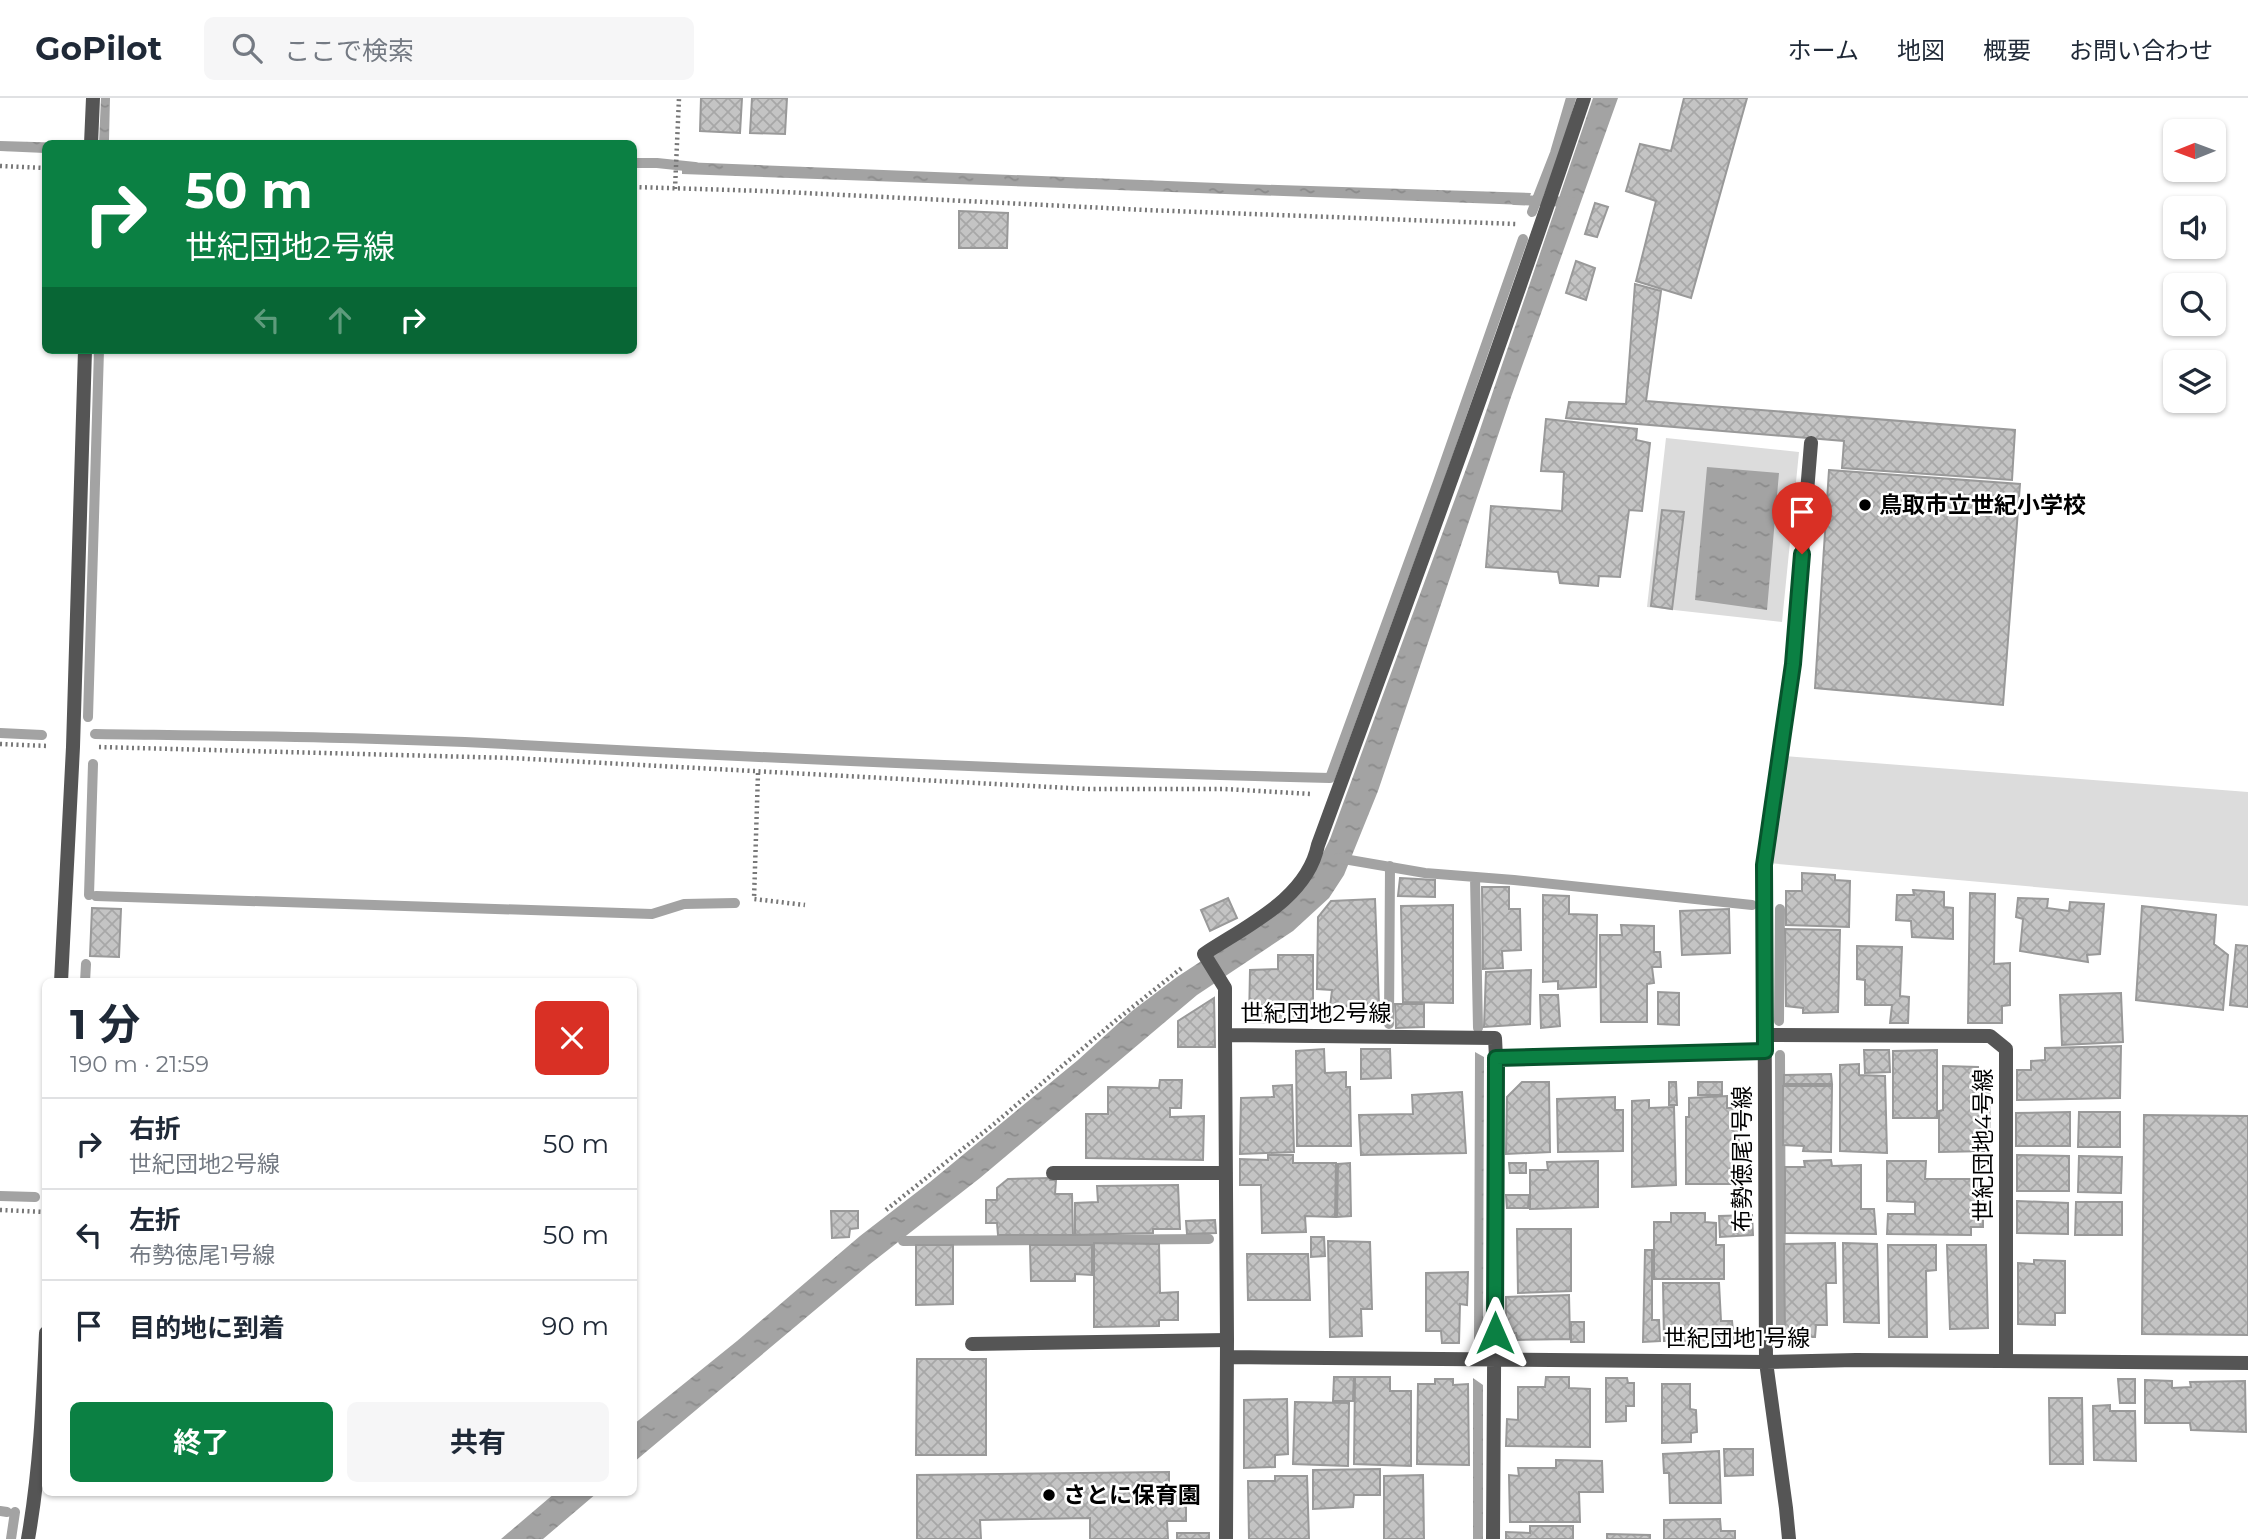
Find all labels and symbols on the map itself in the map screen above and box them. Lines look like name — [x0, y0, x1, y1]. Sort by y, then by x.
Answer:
north arrow — [2163, 119, 2226, 182]
pin — [1772, 482, 1832, 554]
place label: 鳥取市立世紀小学校 — [1879, 491, 2086, 519]
marker: 鳥取市立世紀小学校 — [1857, 497, 1873, 513]
street label: 世紀団地2号線 — [1240, 999, 1392, 1027]
street label: 世紀団地4号線 — [1969, 1068, 1997, 1222]
street label: 布勢徳尾1号線 — [1728, 1086, 1756, 1232]
position arrow — [1458, 1296, 1532, 1370]
street label: 世紀団地1号線 — [1664, 1324, 1810, 1352]
place label: さとに保育園 — [1063, 1481, 1201, 1509]
marker: さとに保育園 — [1041, 1487, 1057, 1503]

